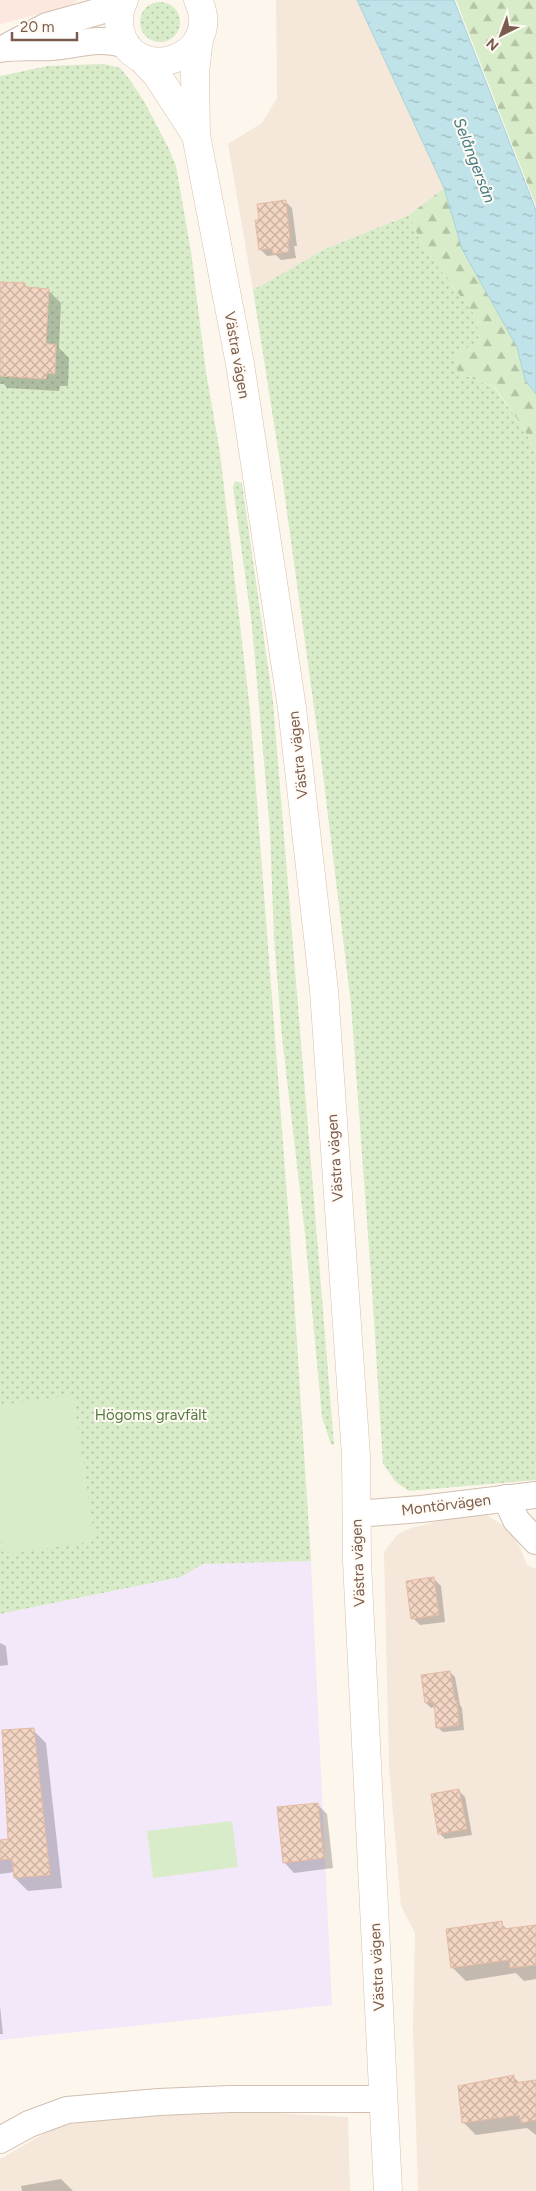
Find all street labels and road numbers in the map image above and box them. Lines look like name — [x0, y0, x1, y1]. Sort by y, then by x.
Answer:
street label: Västra vägen — [221, 310, 253, 400]
street label: Västra vägen — [284, 710, 312, 800]
street label: Västra vägen — [323, 1114, 347, 1202]
street label: Montörvägen — [400, 1491, 492, 1519]
street label: Västra vägen — [347, 1519, 369, 1607]
street label: Västra vägen — [366, 1923, 388, 2011]

